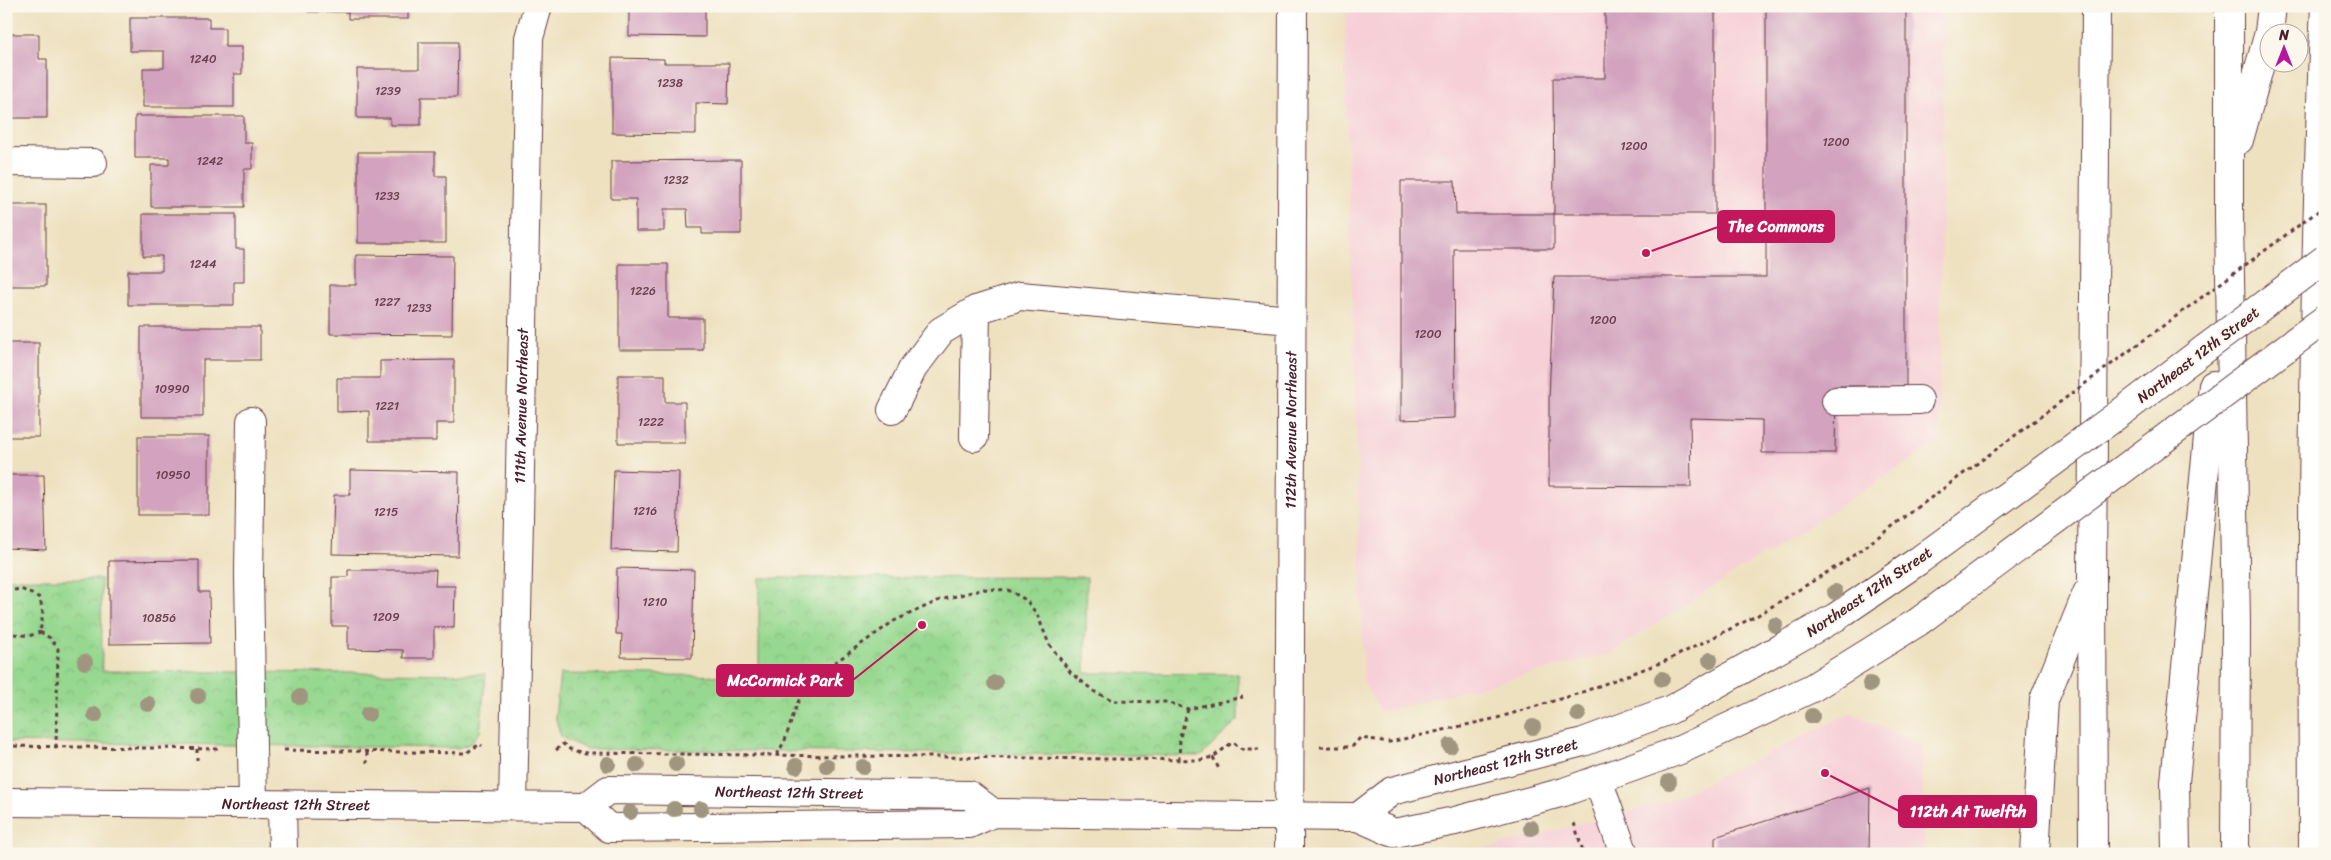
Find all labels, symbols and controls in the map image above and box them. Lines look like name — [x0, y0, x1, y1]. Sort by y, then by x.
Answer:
north arrow — [2258, 22, 2308, 72]
text: N — [2278, 23, 2289, 48]
house number: 1240 — [189, 48, 217, 70]
house number: 1238 — [657, 72, 683, 94]
house number: 1239 — [375, 80, 401, 102]
house number: 1200 — [1822, 131, 1850, 153]
house number: 1200 — [1620, 135, 1648, 157]
house number: 1242 — [197, 150, 223, 172]
house number: 1232 — [663, 169, 689, 191]
house number: 1233 — [374, 185, 400, 207]
callout: The Commons — [1718, 211, 1834, 242]
text: The Commons — [1728, 212, 1825, 241]
house number: 1244 — [189, 253, 217, 275]
house number: 1226 — [630, 280, 656, 302]
house number: 1227 — [374, 291, 401, 313]
house number: 1233 — [406, 297, 432, 319]
street label: Northeast 12th Street — [2131, 300, 2265, 410]
house number: 1200 — [1589, 309, 1617, 331]
house number: 1200 — [1414, 323, 1442, 345]
street label: 111th Avenue Northeast — [507, 327, 536, 484]
street label: 112th Avenue Northeast — [1278, 350, 1304, 509]
house number: 10990 — [154, 378, 190, 400]
house number: 1221 — [375, 395, 399, 417]
house number: 1222 — [638, 411, 664, 433]
house number: 10950 — [155, 464, 191, 486]
house number: 1216 — [633, 500, 657, 522]
house number: 1215 — [374, 501, 398, 523]
street label: Northeast 12th Street — [1800, 540, 1938, 644]
house number: 1210 — [643, 591, 668, 613]
house number: 1209 — [372, 606, 400, 628]
house number: 10856 — [142, 607, 176, 629]
callout: McCormick Park — [717, 665, 853, 696]
text: McCormick Park — [726, 666, 843, 695]
street label: Northeast 12th Street — [1430, 731, 1581, 793]
street label: Northeast 12th Street — [715, 778, 864, 807]
street label: Northeast 12th Street — [222, 791, 371, 818]
callout: 112th At Twelfth — [1899, 796, 2036, 827]
text: 112th At Twelfth — [1910, 797, 2027, 826]

